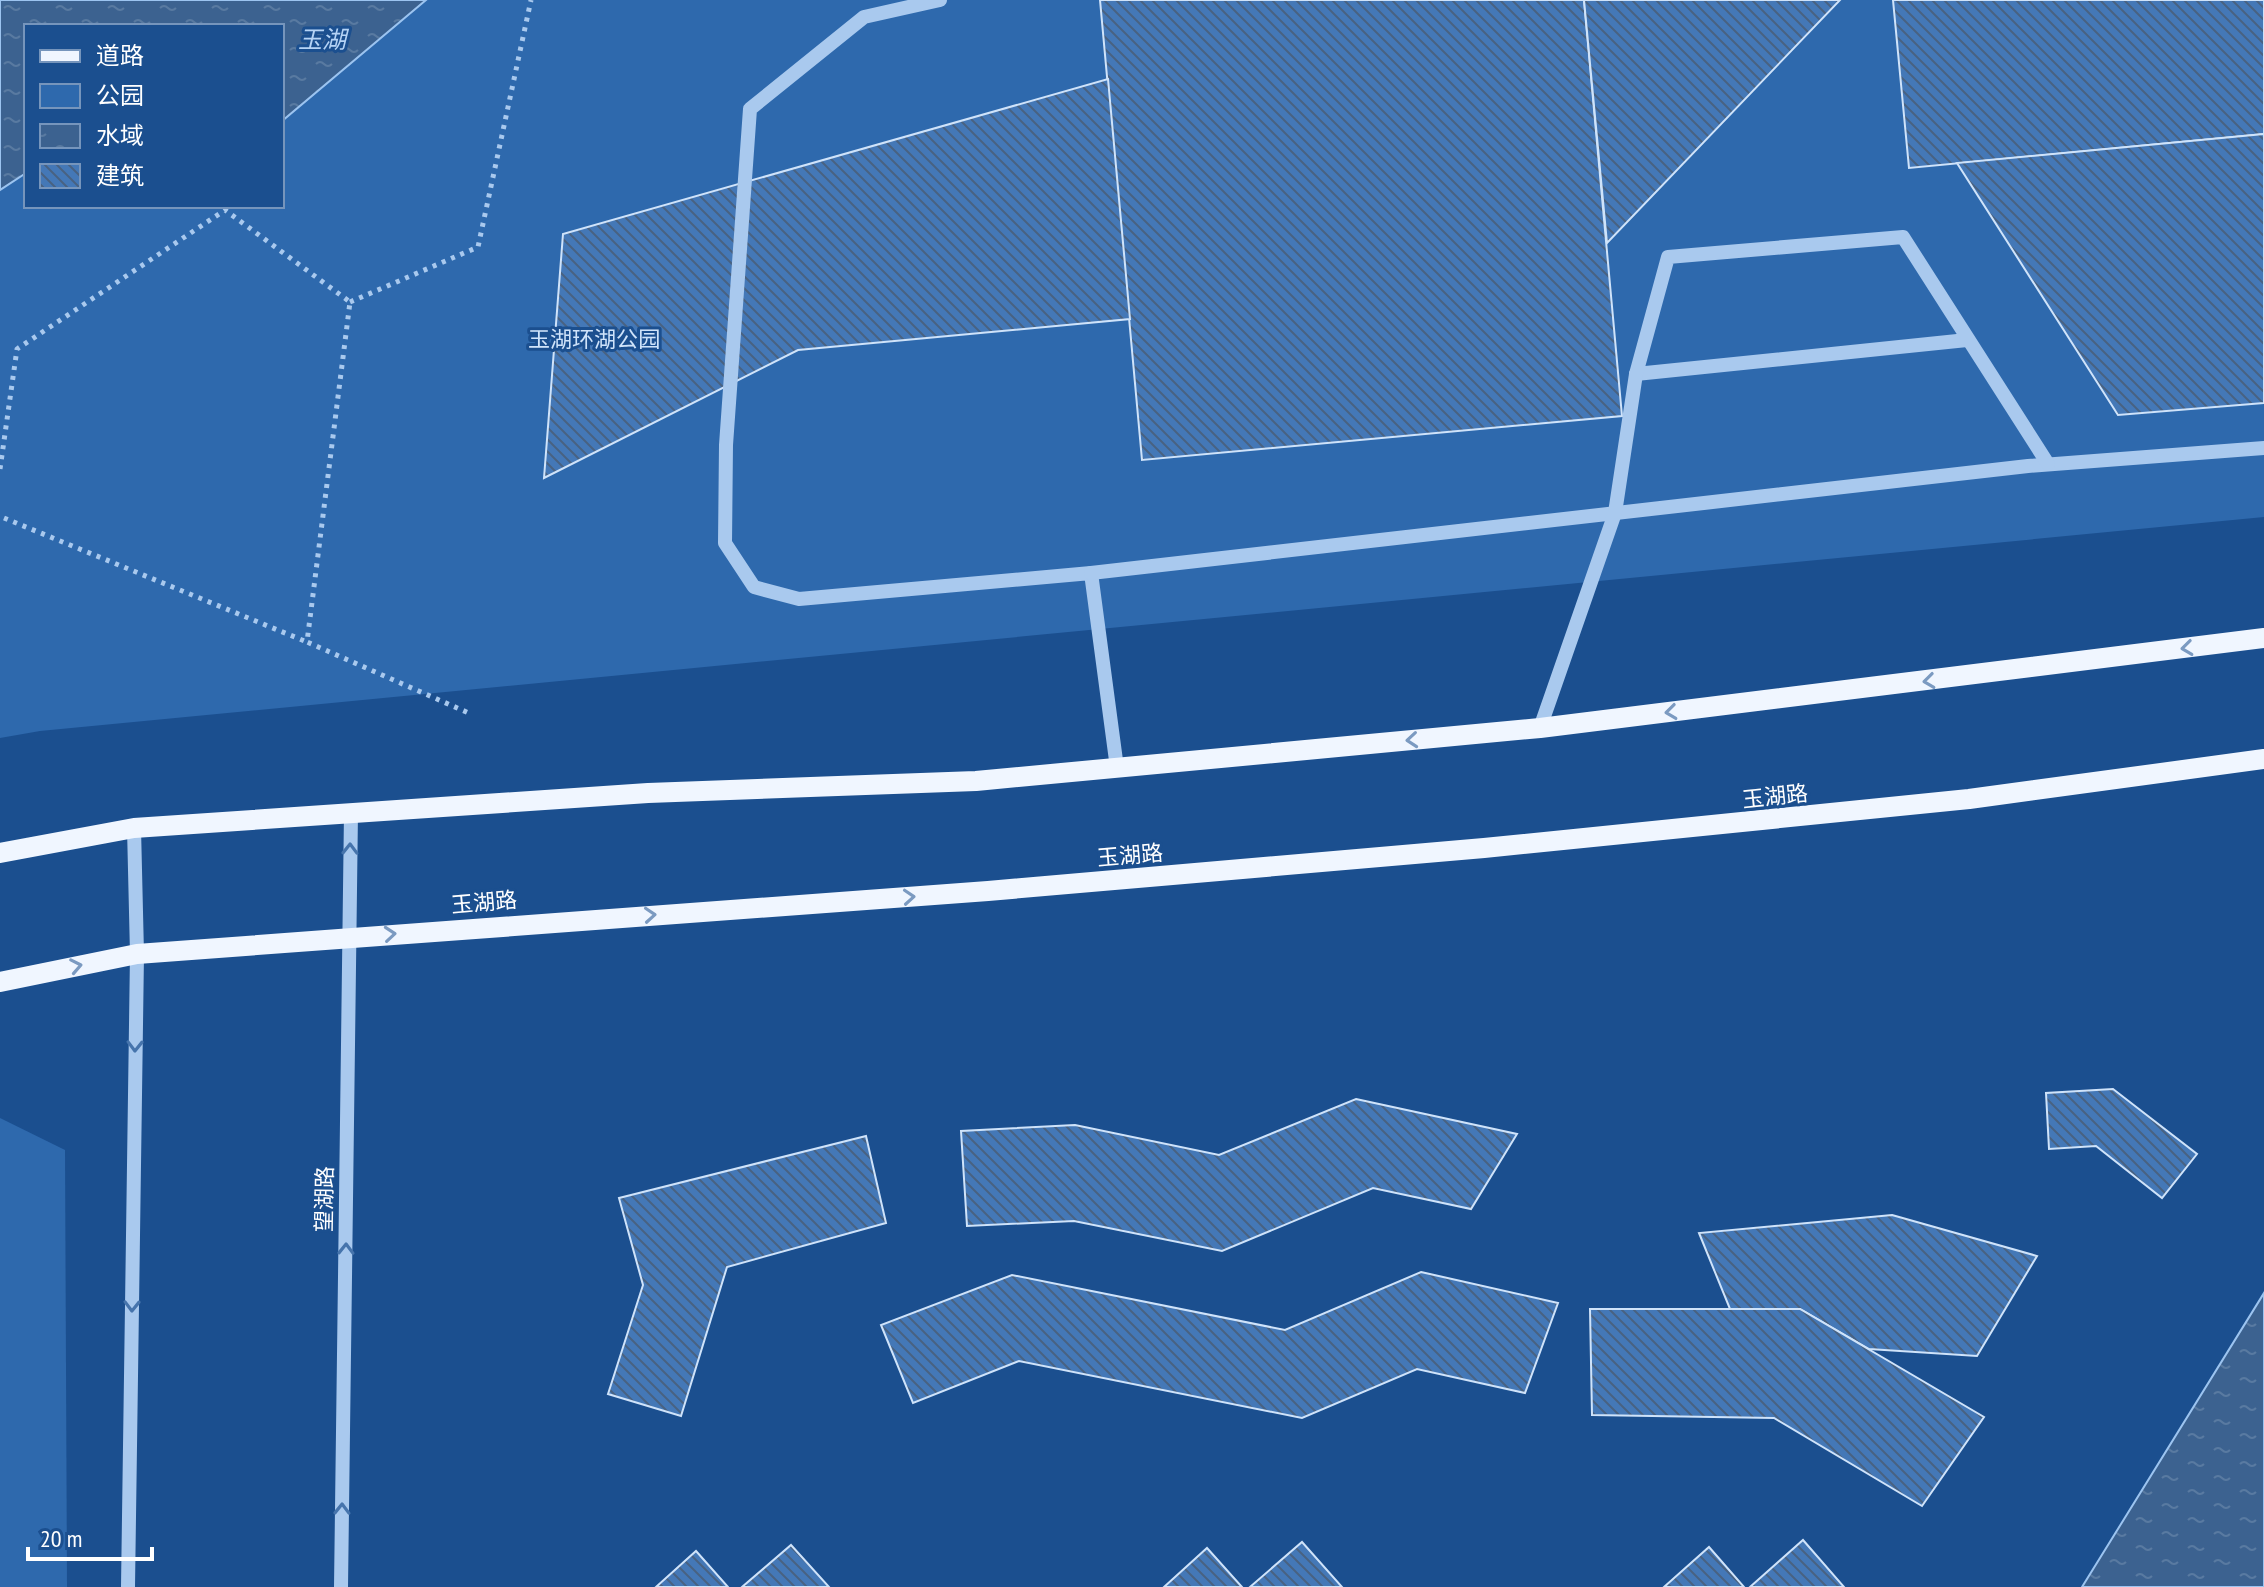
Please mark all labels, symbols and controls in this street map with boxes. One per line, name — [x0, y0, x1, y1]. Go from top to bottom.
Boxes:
legend — [24, 24, 284, 208]
water label: 玉湖 — [298, 24, 350, 55]
text: 道路 — [96, 40, 144, 71]
text: 公园 — [96, 80, 144, 111]
text: 水域 — [96, 120, 144, 151]
text: 建筑 — [96, 160, 144, 191]
park label: 玉湖环湖公园 — [528, 325, 660, 353]
one-way arrow — [2180, 640, 2193, 657]
one-way arrow — [1922, 672, 1935, 689]
one-way arrow — [1664, 703, 1677, 720]
one-way arrow — [1405, 731, 1418, 748]
street label: 玉湖路 — [1741, 779, 1809, 813]
street label: 玉湖路 — [1096, 838, 1164, 872]
one-way arrow — [342, 842, 359, 855]
street label: 玉湖路 — [450, 885, 518, 919]
one-way arrow — [903, 889, 916, 906]
one-way arrow — [644, 907, 657, 924]
one-way arrow — [384, 926, 397, 943]
one-way arrow — [69, 958, 83, 975]
one-way arrow — [126, 1040, 144, 1053]
street label: 望湖路 — [309, 1166, 339, 1232]
one-way arrow — [337, 1242, 354, 1255]
one-way arrow — [123, 1300, 141, 1313]
one-way arrow — [334, 1502, 351, 1515]
scale bar — [28, 1511, 152, 1561]
text: 20 m — [40, 1523, 82, 1554]

